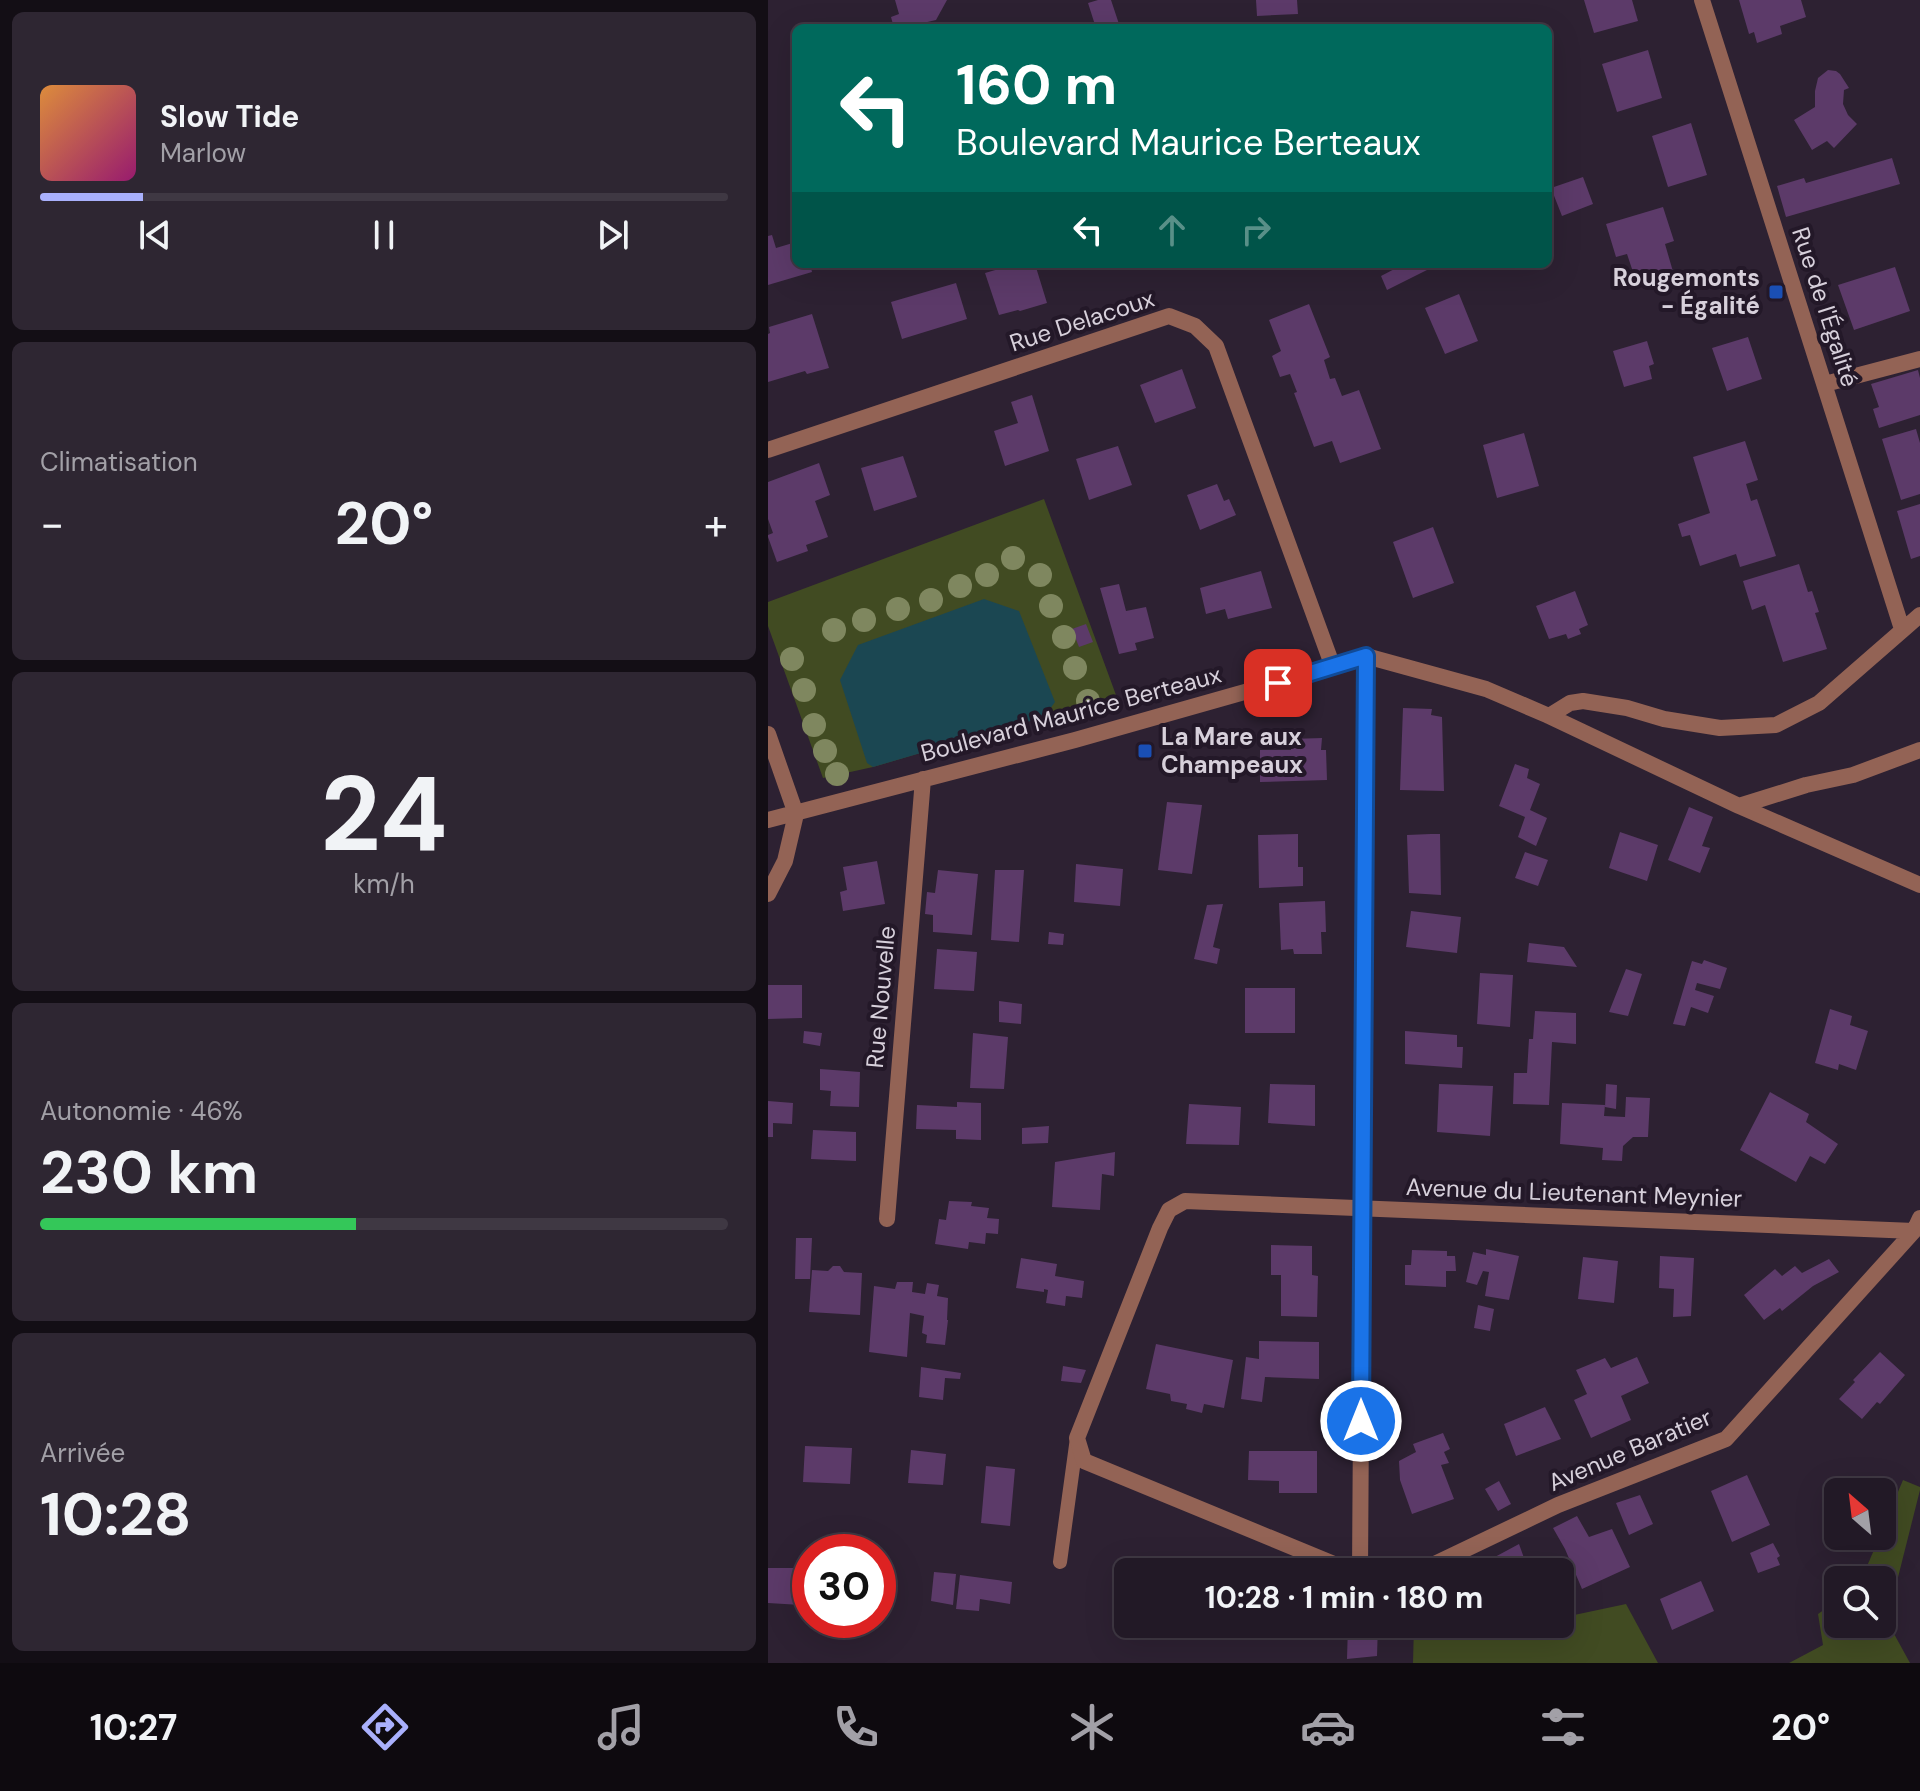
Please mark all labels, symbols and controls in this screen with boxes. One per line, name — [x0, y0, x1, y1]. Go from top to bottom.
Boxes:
text: 160 m — [956, 48, 1117, 121]
icon: left — [824, 56, 928, 160]
text: Slow Tide — [160, 97, 299, 136]
text: Boulevard Maurice Berteaux — [956, 119, 1421, 166]
text: Marlow — [160, 136, 246, 170]
icon: left — [1066, 208, 1110, 252]
icon: ahead — [1150, 208, 1194, 252]
icon: right — [1234, 208, 1278, 252]
icon: previous — [133, 213, 177, 257]
icon: pause — [362, 213, 406, 257]
icon: next — [591, 213, 635, 257]
street label: Rue de l'Égalité — [1785, 223, 1866, 391]
place label: Rougemonts - Égalité — [1613, 262, 1760, 321]
street label: Rue Delacoux — [1006, 283, 1158, 358]
marker: Rougemonts - Égalité — [1767, 283, 1785, 301]
text: Climatisation — [40, 445, 198, 479]
text: 20° — [335, 484, 433, 563]
text: − — [40, 495, 64, 553]
text: + — [704, 495, 728, 553]
pin — [1244, 649, 1312, 717]
street label: Boulevard Maurice Berteaux — [917, 658, 1225, 769]
icon: arrive — [1256, 661, 1300, 705]
place label: La Mare aux Champeaux — [1161, 721, 1303, 780]
marker: La Mare aux Champeaux — [1136, 742, 1154, 760]
text: 24 — [321, 747, 447, 882]
text: km/h — [353, 867, 415, 901]
street label: Rue Nouvelle — [859, 925, 902, 1069]
text: Autonomie · 46% — [40, 1094, 243, 1128]
text: 230 km — [40, 1133, 258, 1212]
street label: Avenue du Lieutenant Meynier — [1405, 1171, 1743, 1214]
position arrow — [1319, 1379, 1403, 1463]
street label: Avenue Baratier — [1543, 1401, 1716, 1498]
text: Arrivée — [40, 1436, 125, 1470]
text: 10:28 — [40, 1475, 192, 1554]
north arrow — [1824, 1478, 1896, 1550]
map controls — [1824, 1478, 1896, 1638]
speed limit sign: 30 — [792, 1534, 896, 1638]
button: search — [1824, 1566, 1896, 1638]
text: 10:28 · 1 min · 180 m — [1205, 1578, 1483, 1617]
icon: directions — [357, 1699, 413, 1755]
icon: music — [593, 1699, 649, 1755]
icon: phone — [828, 1699, 884, 1755]
icon: climate — [1064, 1699, 1120, 1755]
icon: car — [1300, 1699, 1356, 1755]
icon: filters — [1535, 1699, 1591, 1755]
text: 10:27 — [90, 1704, 177, 1751]
text: 20° — [1771, 1704, 1830, 1751]

